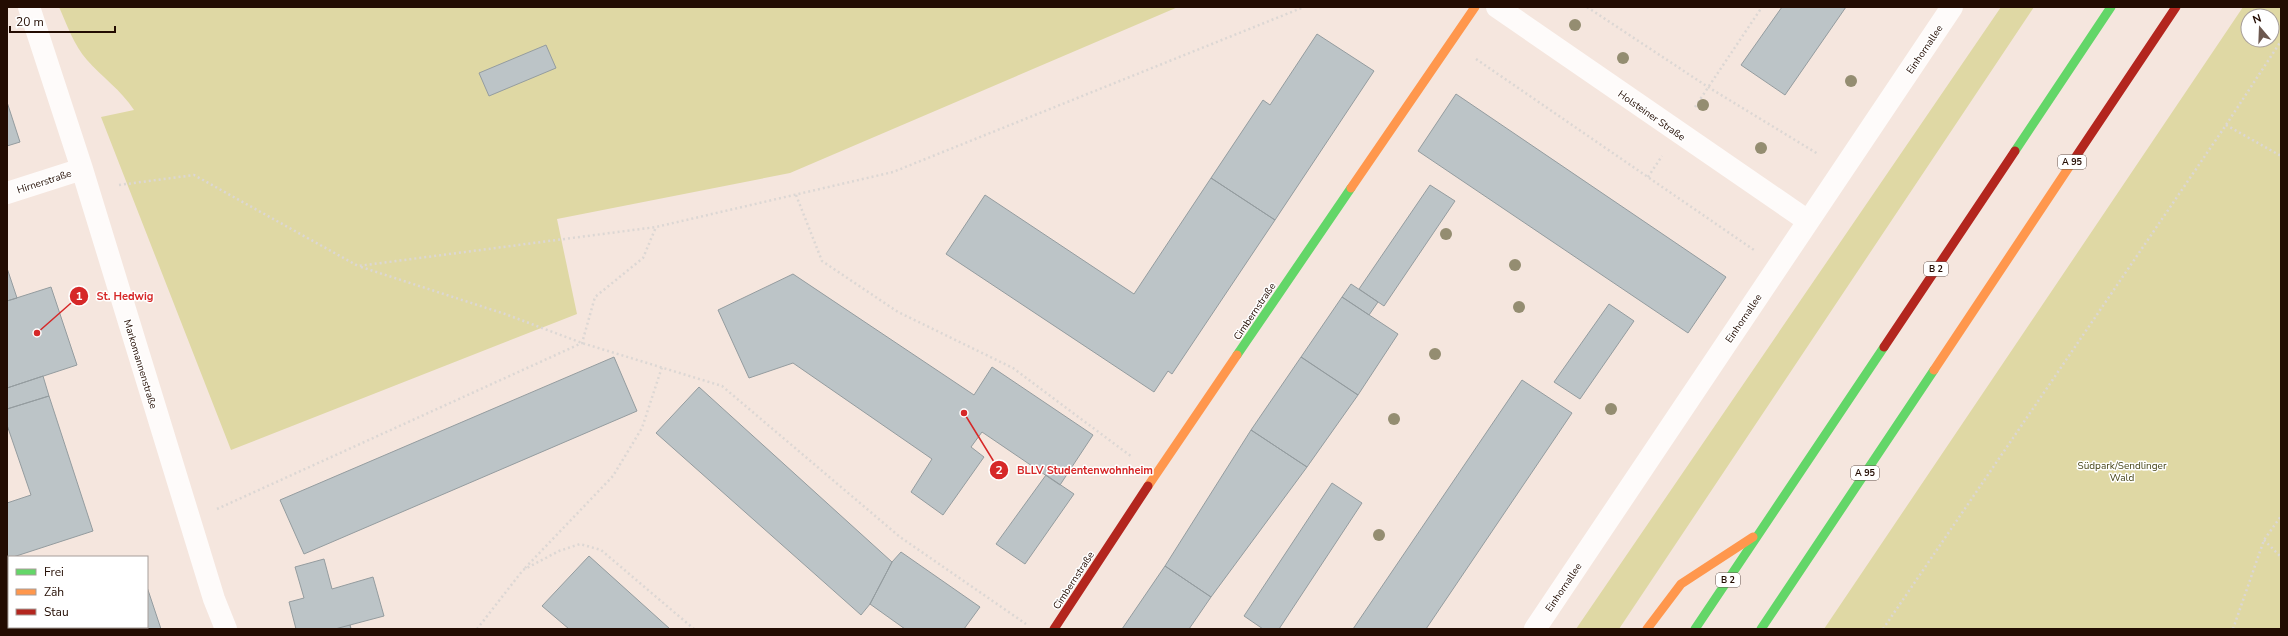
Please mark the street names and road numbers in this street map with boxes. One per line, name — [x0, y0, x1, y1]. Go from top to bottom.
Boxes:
street label: Einhornallee — [1903, 22, 1946, 77]
street label: Holsteiner Straße — [1615, 87, 1688, 144]
road number: A 95 — [2058, 155, 2086, 169]
street label: Hirnerstraße — [15, 167, 73, 197]
road number: B 2 — [1924, 262, 1948, 276]
street label: Cimbernstraße — [1230, 280, 1279, 343]
street label: Einhornallee — [1722, 291, 1765, 346]
street label: Markomannenstraße — [120, 318, 160, 411]
road number: A 95 — [1851, 466, 1879, 480]
street label: Cimbernstraße — [1050, 549, 1098, 612]
street label: Einhornallee — [1542, 560, 1585, 615]
road number: B 2 — [1716, 573, 1740, 587]

